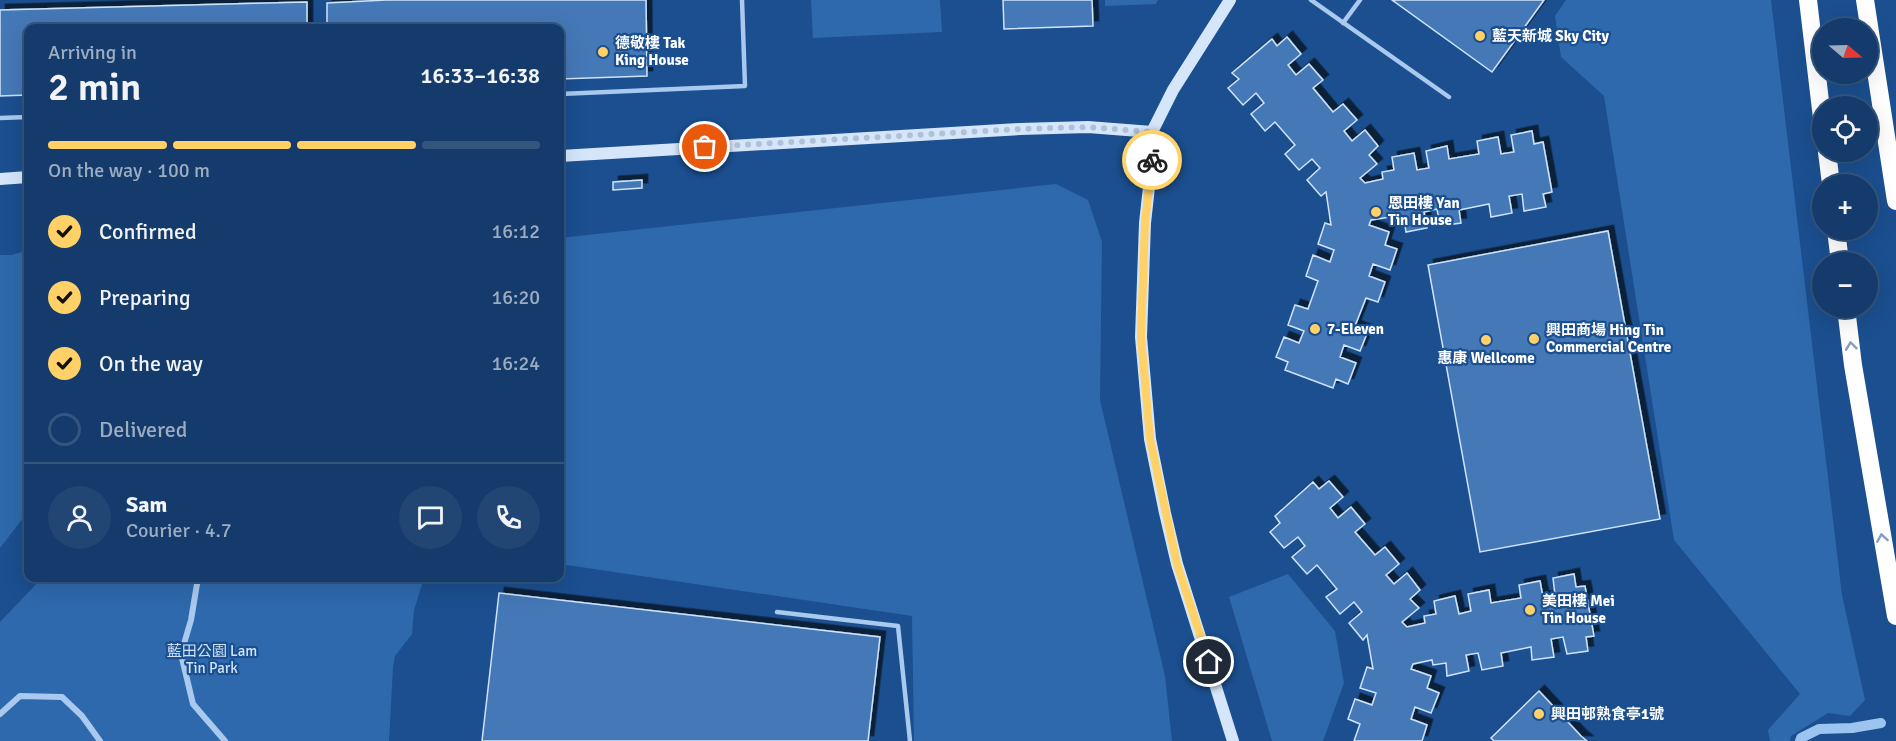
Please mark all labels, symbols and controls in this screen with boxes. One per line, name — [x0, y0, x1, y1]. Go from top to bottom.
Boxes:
north arrow — [1812, 18, 1878, 84]
map controls — [1812, 18, 1878, 318]
place label: 藍天新城 Sky City — [1492, 27, 1610, 45]
marker: 藍天新城 Sky City — [1473, 29, 1487, 43]
place label: 德敬樓 Tak King House — [615, 34, 689, 69]
text: Arriving in — [48, 40, 137, 65]
marker: 德敬樓 Tak King House — [596, 45, 610, 59]
text: 16:33–16:38 — [421, 62, 540, 89]
text: 2 min — [48, 63, 141, 111]
button: locate — [1812, 96, 1878, 162]
pin — [679, 121, 730, 172]
icon: bag — [688, 130, 721, 163]
courier — [1122, 130, 1182, 190]
icon: bike — [1136, 144, 1169, 177]
text: On the way · 100 m — [48, 158, 210, 183]
button: + — [1812, 174, 1878, 240]
place label: 恩田樓 Yan Tin House — [1388, 194, 1460, 229]
marker: 恩田樓 Yan Tin House — [1369, 205, 1383, 219]
icon: check — [48, 215, 81, 248]
text: Confirmed — [99, 218, 197, 245]
text: 16:12 — [491, 219, 540, 244]
button: − — [1812, 252, 1878, 318]
icon: check — [48, 281, 81, 314]
text: Preparing — [99, 284, 191, 311]
text: 16:20 — [491, 285, 540, 310]
place label: 7-Eleven — [1327, 320, 1384, 338]
place label: 興田商場 Hing Tin Commercial Centre — [1546, 321, 1671, 356]
marker: 7-Eleven — [1308, 322, 1322, 336]
marker: 興田商場 Hing Tin Commercial Centre — [1527, 332, 1541, 346]
marker: 惠康 Wellcome — [1479, 333, 1493, 347]
one-way arrow — [1845, 341, 1857, 350]
icon: check — [48, 347, 81, 380]
place label: 惠康 Wellcome — [1437, 349, 1535, 367]
text: On the way — [99, 350, 203, 377]
text: 16:24 — [491, 351, 540, 376]
text: Delivered — [99, 416, 187, 443]
button: person — [48, 486, 111, 549]
button: chat — [399, 486, 462, 549]
button: phone — [477, 486, 540, 549]
text: Sam — [126, 491, 167, 518]
text: Courier · 4.7 — [126, 518, 232, 543]
one-way arrow — [1876, 533, 1888, 543]
place label: 美田樓 Mei Tin House — [1542, 592, 1615, 627]
marker: 美田樓 Mei Tin House — [1523, 603, 1537, 617]
pin — [1183, 636, 1234, 687]
park label: 藍田公園 Lam Tin Park — [167, 642, 257, 677]
icon: home — [1192, 645, 1225, 678]
place label: 興田邨熟食亭1號 — [1551, 705, 1664, 723]
marker: 興田邨熟食亭1號 — [1532, 707, 1546, 721]

